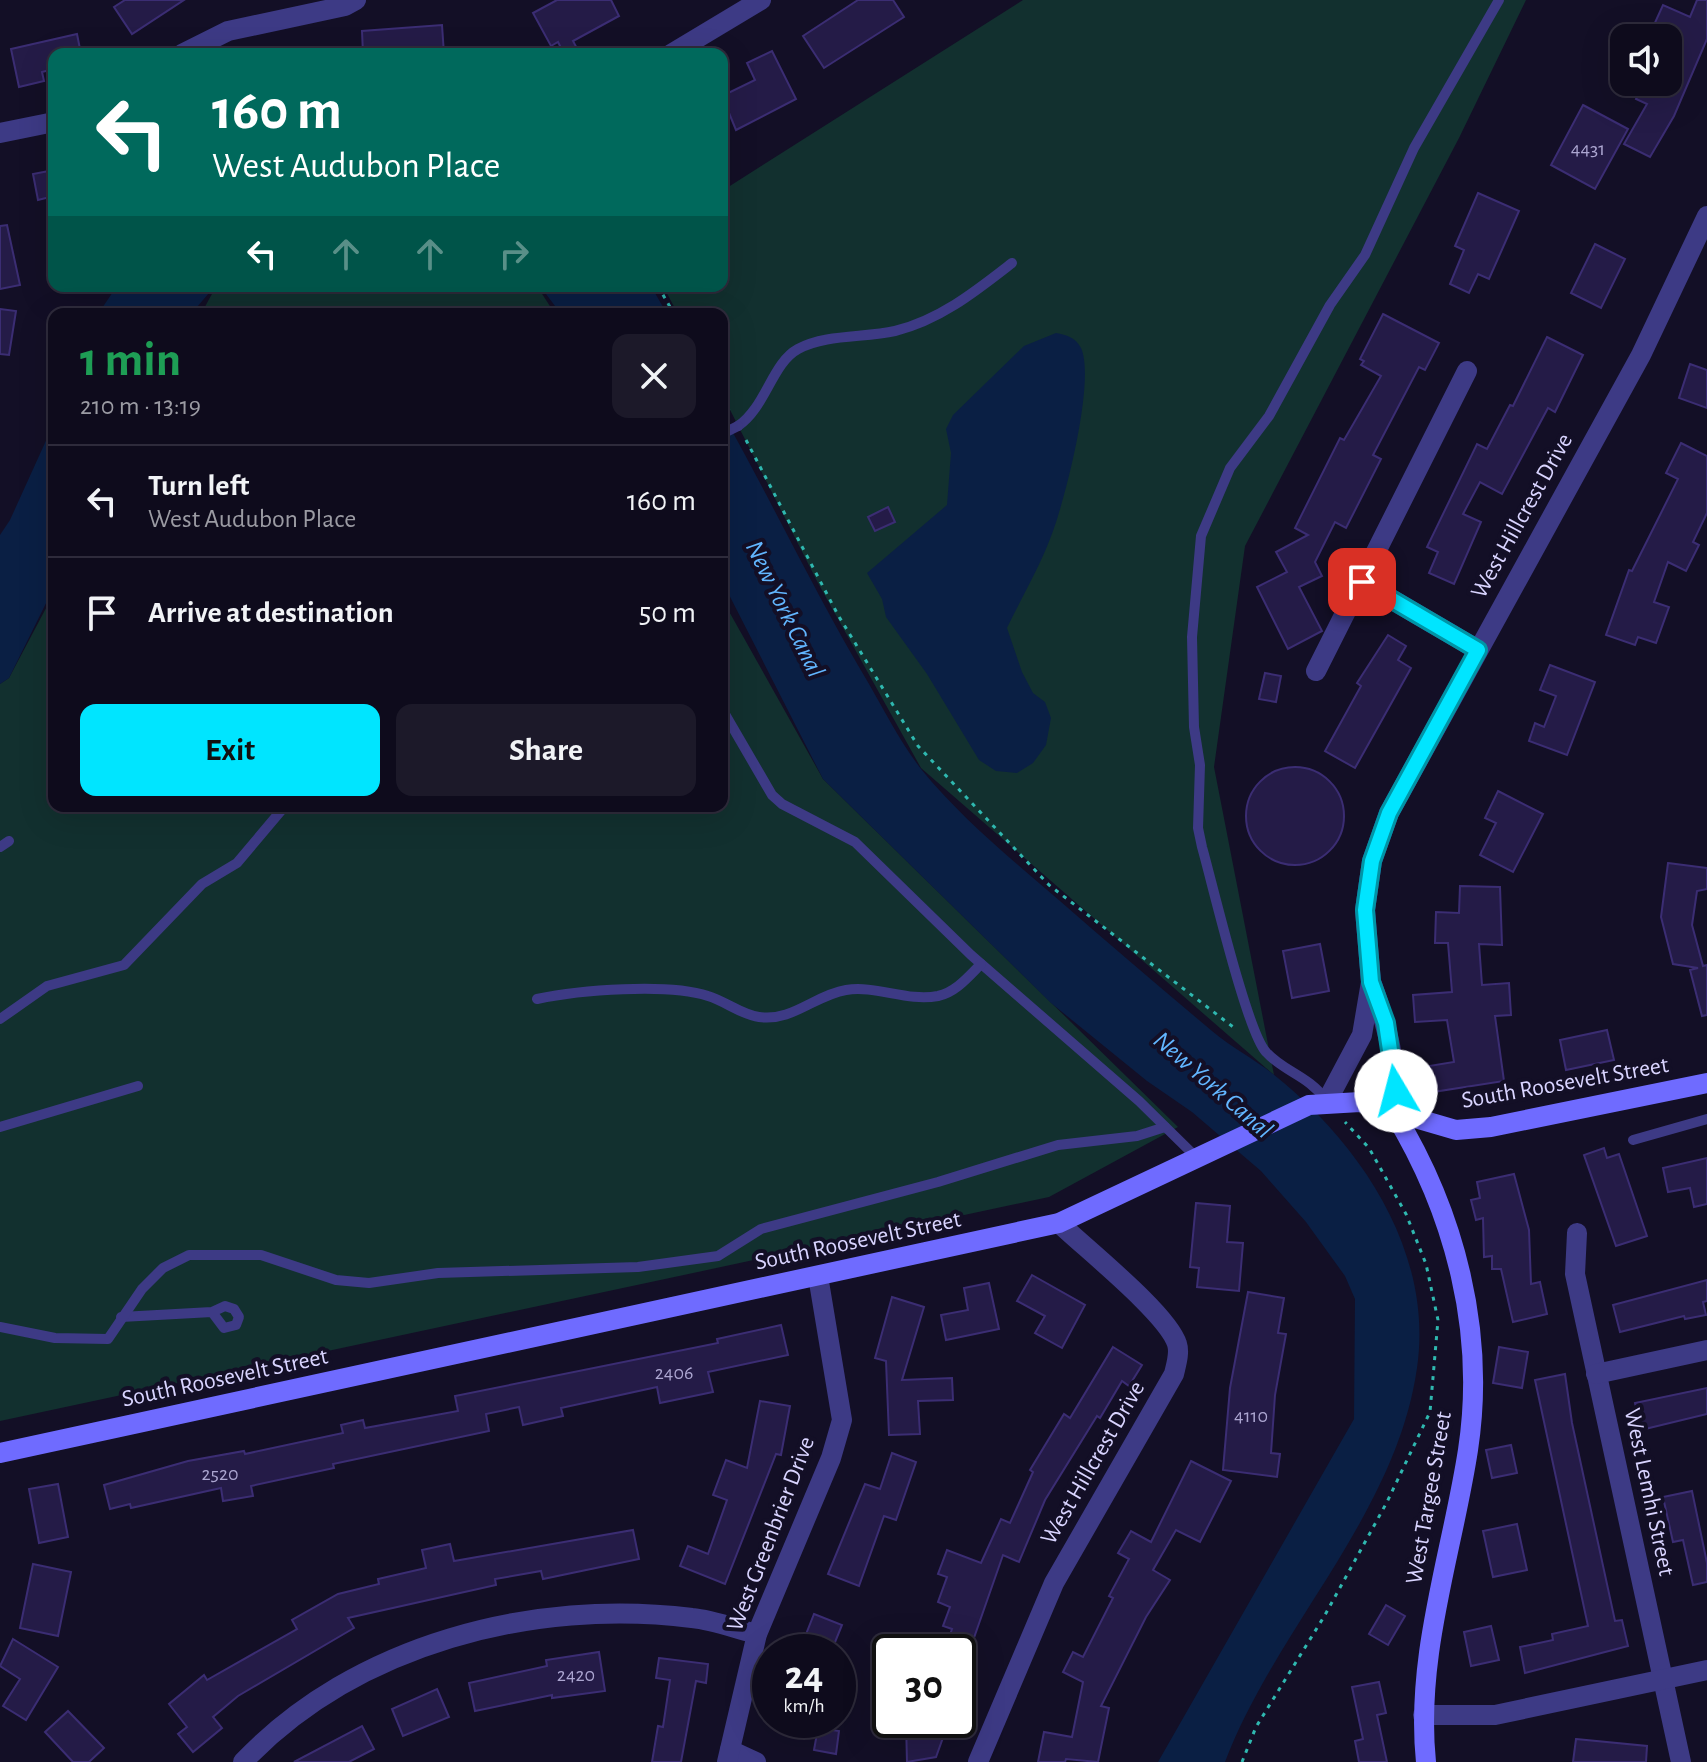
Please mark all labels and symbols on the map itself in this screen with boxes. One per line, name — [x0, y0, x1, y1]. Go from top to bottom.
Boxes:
house number: 4431 — [1571, 139, 1605, 159]
street label: West Hillcrest Drive — [1467, 430, 1577, 602]
water label: New York Canal — [741, 537, 829, 681]
pin — [1328, 548, 1396, 616]
water label: New York Canal — [1149, 1027, 1277, 1143]
position arrow — [1354, 1049, 1438, 1133]
street label: South Roosevelt Street — [1460, 1053, 1671, 1113]
street label: South Roosevelt Street — [753, 1207, 963, 1275]
street label: South Roosevelt Street — [120, 1344, 330, 1412]
house number: 2406 — [655, 1363, 693, 1383]
street label: West Hillcrest Drive — [1037, 1377, 1149, 1549]
house number: 4110 — [1234, 1406, 1268, 1426]
street label: West Lemhi Street — [1620, 1406, 1679, 1578]
street label: West Targee Street — [1402, 1409, 1456, 1586]
street label: West Greenbrier Drive — [723, 1433, 819, 1635]
house number: 2520 — [201, 1464, 239, 1484]
speed limit sign: 30 — [872, 1634, 976, 1738]
house number: 2420 — [557, 1665, 595, 1685]

